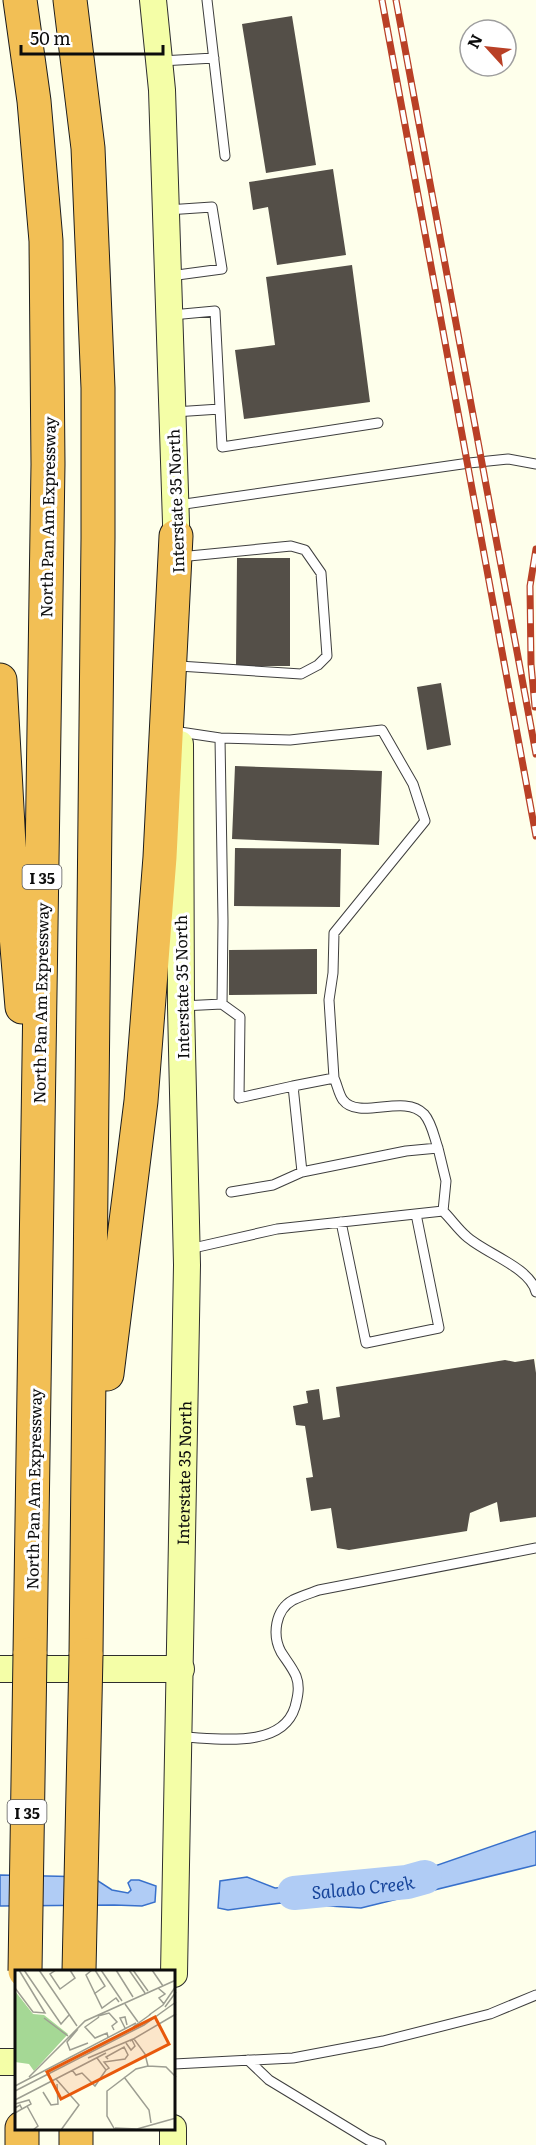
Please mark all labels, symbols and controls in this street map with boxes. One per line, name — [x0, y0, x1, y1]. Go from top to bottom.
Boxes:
scale bar — [21, 18, 164, 56]
north arrow — [458, 18, 518, 78]
text: 50 m — [30, 24, 71, 51]
text: N — [460, 29, 487, 52]
street label: North Pan Am Expressway — [33, 415, 61, 618]
street label: Interstate 35 North — [160, 428, 190, 574]
road number: I 35 — [22, 865, 62, 889]
street label: North Pan Am Expressway — [26, 901, 54, 1104]
street label: Interstate 35 North — [168, 914, 194, 1059]
street label: North Pan Am Expressway — [19, 1387, 47, 1590]
street label: Interstate 35 North — [170, 1400, 197, 1546]
road number: I 35 — [8, 1800, 46, 1824]
water label: Salado Creek — [310, 1867, 417, 1905]
inset map — [15, 1970, 176, 2130]

